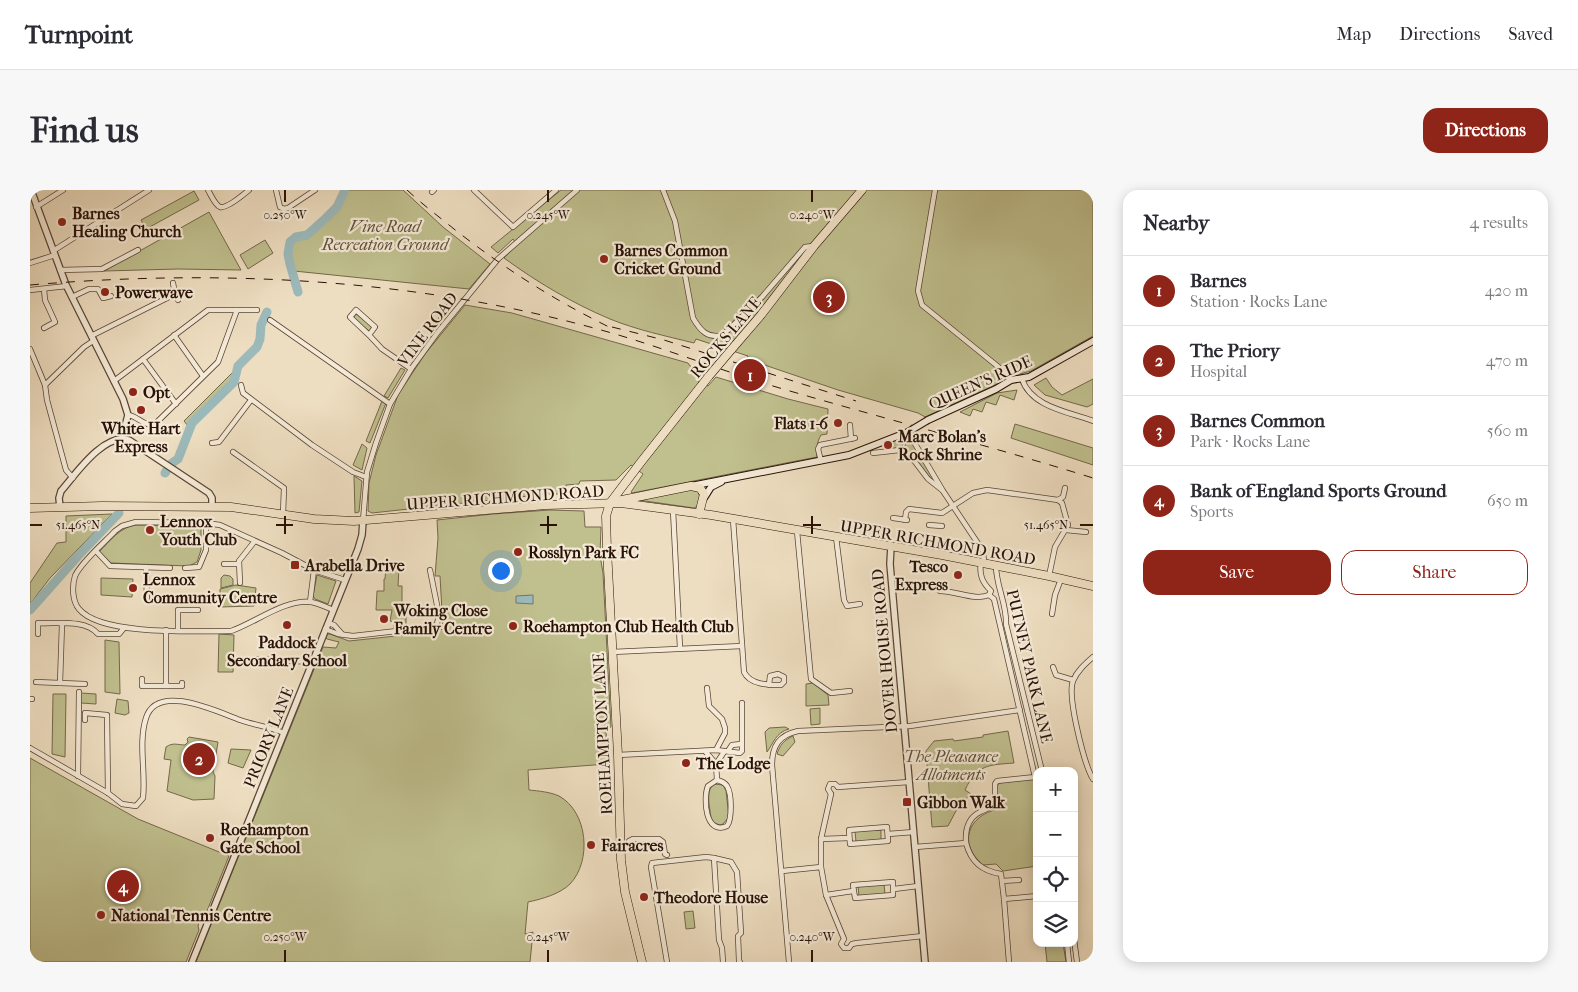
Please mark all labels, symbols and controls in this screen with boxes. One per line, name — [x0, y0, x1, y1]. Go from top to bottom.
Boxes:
text: Turnpoint — [25, 21, 133, 49]
text: Map — [1337, 24, 1371, 45]
text: Directions — [1399, 24, 1480, 45]
text: Saved — [1508, 24, 1553, 45]
button: Directions — [1423, 108, 1548, 153]
text: Find us — [30, 110, 139, 151]
place label: Barnes Healing Church — [72, 204, 183, 242]
text: 0.250°W — [263, 208, 308, 222]
text: 0.245°W — [526, 208, 571, 222]
text: 0.240°W — [790, 208, 836, 222]
text: Nearby — [1143, 211, 1209, 235]
text: 4 results — [1470, 213, 1528, 232]
marker: Barnes Healing Church — [56, 216, 68, 228]
park label: Vine Road Recreation Ground — [321, 217, 450, 254]
place label: Barnes Common Cricket Ground — [614, 241, 728, 278]
marker: Barnes Common Cricket Ground — [598, 253, 610, 265]
text: Barnes — [1190, 270, 1247, 292]
pin: 3 — [813, 278, 845, 316]
text: 1 — [1156, 281, 1162, 300]
text: 420 m — [1485, 281, 1528, 300]
place label: Powerwave — [115, 283, 193, 302]
marker: Powerwave — [99, 286, 111, 298]
street label: VINE ROAD — [393, 288, 462, 371]
text: Station · Rocks Lane — [1190, 292, 1327, 311]
street label: ROCKS LANE — [686, 293, 765, 382]
text: The Priory — [1190, 340, 1280, 362]
street label: QUEEN'S RIDE — [926, 351, 1035, 414]
text: 2 — [1155, 351, 1163, 370]
text: 470 m — [1486, 351, 1528, 370]
pin: 1 — [734, 356, 766, 394]
text: Hospital — [1190, 362, 1247, 381]
place label: Opt — [143, 383, 171, 403]
marker: Opt — [127, 386, 139, 398]
marker: White Hart Express — [135, 404, 147, 416]
text: Barnes Common — [1190, 410, 1325, 432]
place label: Flats 1-6 — [773, 414, 828, 433]
marker: Flats 1-6 — [832, 417, 844, 429]
place label: White Hart Express — [100, 419, 181, 457]
text: 3 — [1156, 421, 1162, 440]
text: 560 m — [1487, 421, 1528, 440]
place label: Marc Bolan's Rock Shrine — [897, 427, 986, 464]
text: Park · Rocks Lane — [1190, 432, 1310, 451]
marker: Marc Bolan's Rock Shrine — [882, 439, 894, 451]
text: Bank of England Sports Ground — [1190, 480, 1447, 502]
street label: UPPER RICHMOND ROAD — [405, 481, 605, 514]
text: 4 — [1154, 491, 1164, 510]
text: 650 m — [1487, 491, 1528, 510]
text: Sports — [1190, 502, 1233, 521]
place label: Lennox Youth Club — [159, 512, 238, 549]
street label: UPPER RICHMOND ROAD — [839, 516, 1037, 569]
text: 51.465°N — [56, 518, 100, 532]
text: 51.465°N — [1024, 518, 1068, 532]
marker: Lennox Youth Club — [144, 524, 156, 536]
place label: Rosslyn Park FC — [528, 543, 639, 563]
marker: Rosslyn Park FC — [512, 546, 524, 558]
button: Save — [1143, 550, 1331, 595]
button: Share — [1341, 550, 1528, 595]
place label: Arabella Drive — [304, 556, 405, 575]
place label: Tesco Express — [895, 557, 948, 595]
your location — [488, 558, 514, 584]
marker: Arabella Drive — [289, 559, 301, 571]
street label: DOVER HOUSE ROAD — [868, 568, 901, 734]
marker: Tesco Express — [952, 569, 964, 581]
place label: Lennox Community Centre — [143, 570, 277, 608]
marker: Lennox Community Centre — [127, 582, 139, 594]
street label: PUTNEY PARK LANE — [1003, 587, 1057, 745]
place label: Woking Close Family Centre — [393, 601, 492, 639]
marker: Woking Close Family Centre — [378, 613, 390, 625]
place label: Roehampton Club Health Club — [523, 617, 734, 637]
marker: Paddock Secondary School — [281, 619, 293, 631]
marker: Roehampton Club Health Club — [507, 620, 519, 632]
place label: Paddock Secondary School — [227, 633, 348, 671]
street label: ROEHAMPTON LANE — [589, 652, 616, 815]
street label: PRIORY LANE — [240, 684, 297, 790]
pin: 2 — [183, 740, 215, 778]
park label: The Pleasance Allotments — [904, 747, 999, 784]
place label: The Lodge — [695, 754, 770, 774]
marker: The Lodge — [680, 757, 692, 769]
map controls — [1033, 767, 1078, 947]
button: + — [1033, 767, 1078, 812]
place label: Gibbon Walk — [917, 793, 1006, 812]
marker: Gibbon Walk — [901, 796, 913, 808]
button: − — [1033, 812, 1078, 857]
place label: Roehampton Gate School — [220, 820, 309, 857]
marker: Roehampton Gate School — [204, 832, 216, 844]
place label: Fairacres — [600, 836, 664, 855]
marker: Fairacres — [585, 839, 597, 851]
button: locate — [1033, 857, 1078, 902]
pin: 4 — [107, 867, 139, 905]
place label: Theodore House — [653, 888, 768, 907]
marker: Theodore House — [638, 891, 650, 903]
button: layers — [1033, 902, 1078, 947]
place label: National Tennis Centre — [111, 906, 271, 925]
marker: National Tennis Centre — [95, 909, 107, 921]
text: 0.250°W — [263, 930, 308, 944]
text: 0.245°W — [526, 930, 571, 944]
text: 0.240°W — [790, 930, 836, 944]

